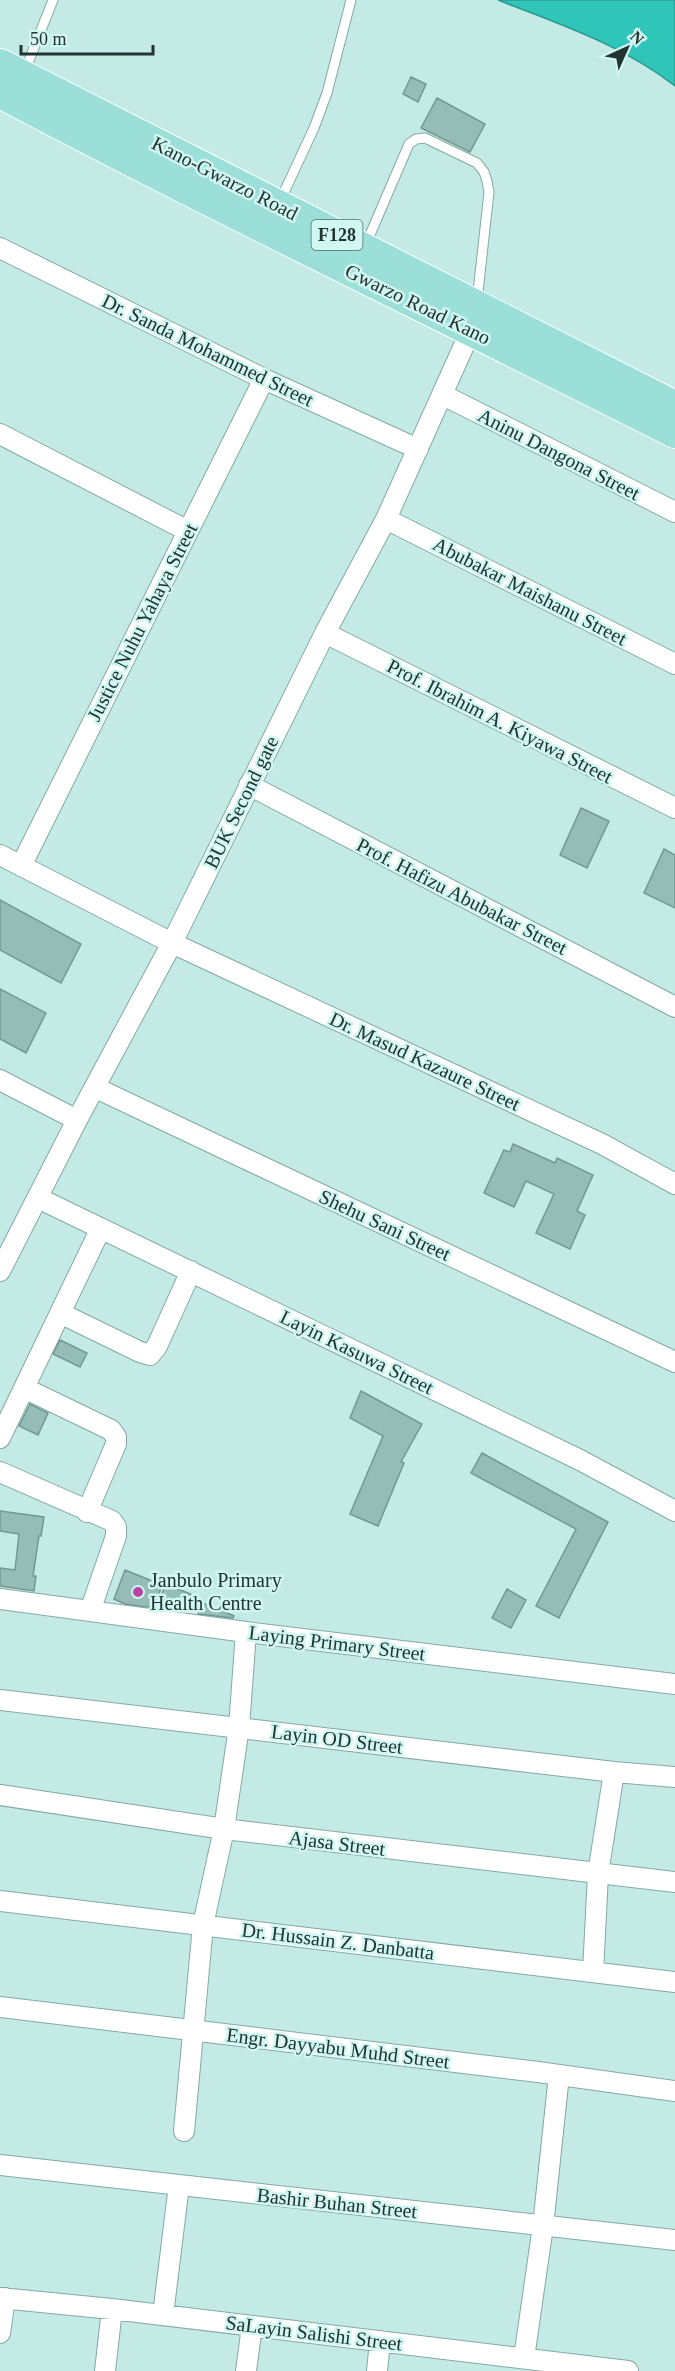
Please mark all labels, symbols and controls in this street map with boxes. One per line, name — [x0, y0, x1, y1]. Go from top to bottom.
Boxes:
scale bar — [21, 18, 153, 56]
north arrow — [597, 18, 657, 78]
text: N — [627, 28, 648, 48]
text: 50 m — [30, 29, 67, 49]
street label: Kano-Gwarzo Road — [149, 132, 301, 224]
road number: F128 — [312, 220, 362, 250]
street label: Gwarzo Road Kano — [342, 259, 494, 349]
street label: Dr. Sanda Mohammed Street — [99, 289, 318, 411]
street label: Aninu Dangona Street — [474, 404, 644, 505]
street label: Justice Nuhu Yahaya Street — [83, 519, 203, 725]
street label: Abubakar Maishanu Street — [429, 533, 631, 650]
street label: Prof. Ibrahim A. Kiyawa Street — [383, 654, 617, 789]
street label: BUK Second gate — [199, 732, 283, 872]
street label: Prof. Hafizu Abubakar Street — [353, 833, 571, 959]
street label: Dr. Masud Kazaure Street — [326, 1007, 524, 1115]
street label: Shehu Sani Street — [316, 1185, 454, 1265]
street label: Layin Kasuwa Street — [276, 1305, 438, 1400]
place label: Janbulo Primary Health Centre — [150, 1569, 282, 1614]
marker: Janbulo Primary Health Centre — [131, 1585, 145, 1599]
street label: Laying Primary Street — [247, 1621, 427, 1666]
street label: Layin OD Street — [270, 1720, 404, 1759]
street label: Ajasa Street — [287, 1826, 387, 1861]
street label: Dr. Hussain Z. Danbatta — [240, 1918, 436, 1964]
street label: Engr. Dayyabu Muhd Street — [225, 2023, 451, 2074]
street label: Bashir Buhan Street — [256, 2184, 419, 2222]
street label: SaLayin Salishi Street — [224, 2311, 404, 2356]

